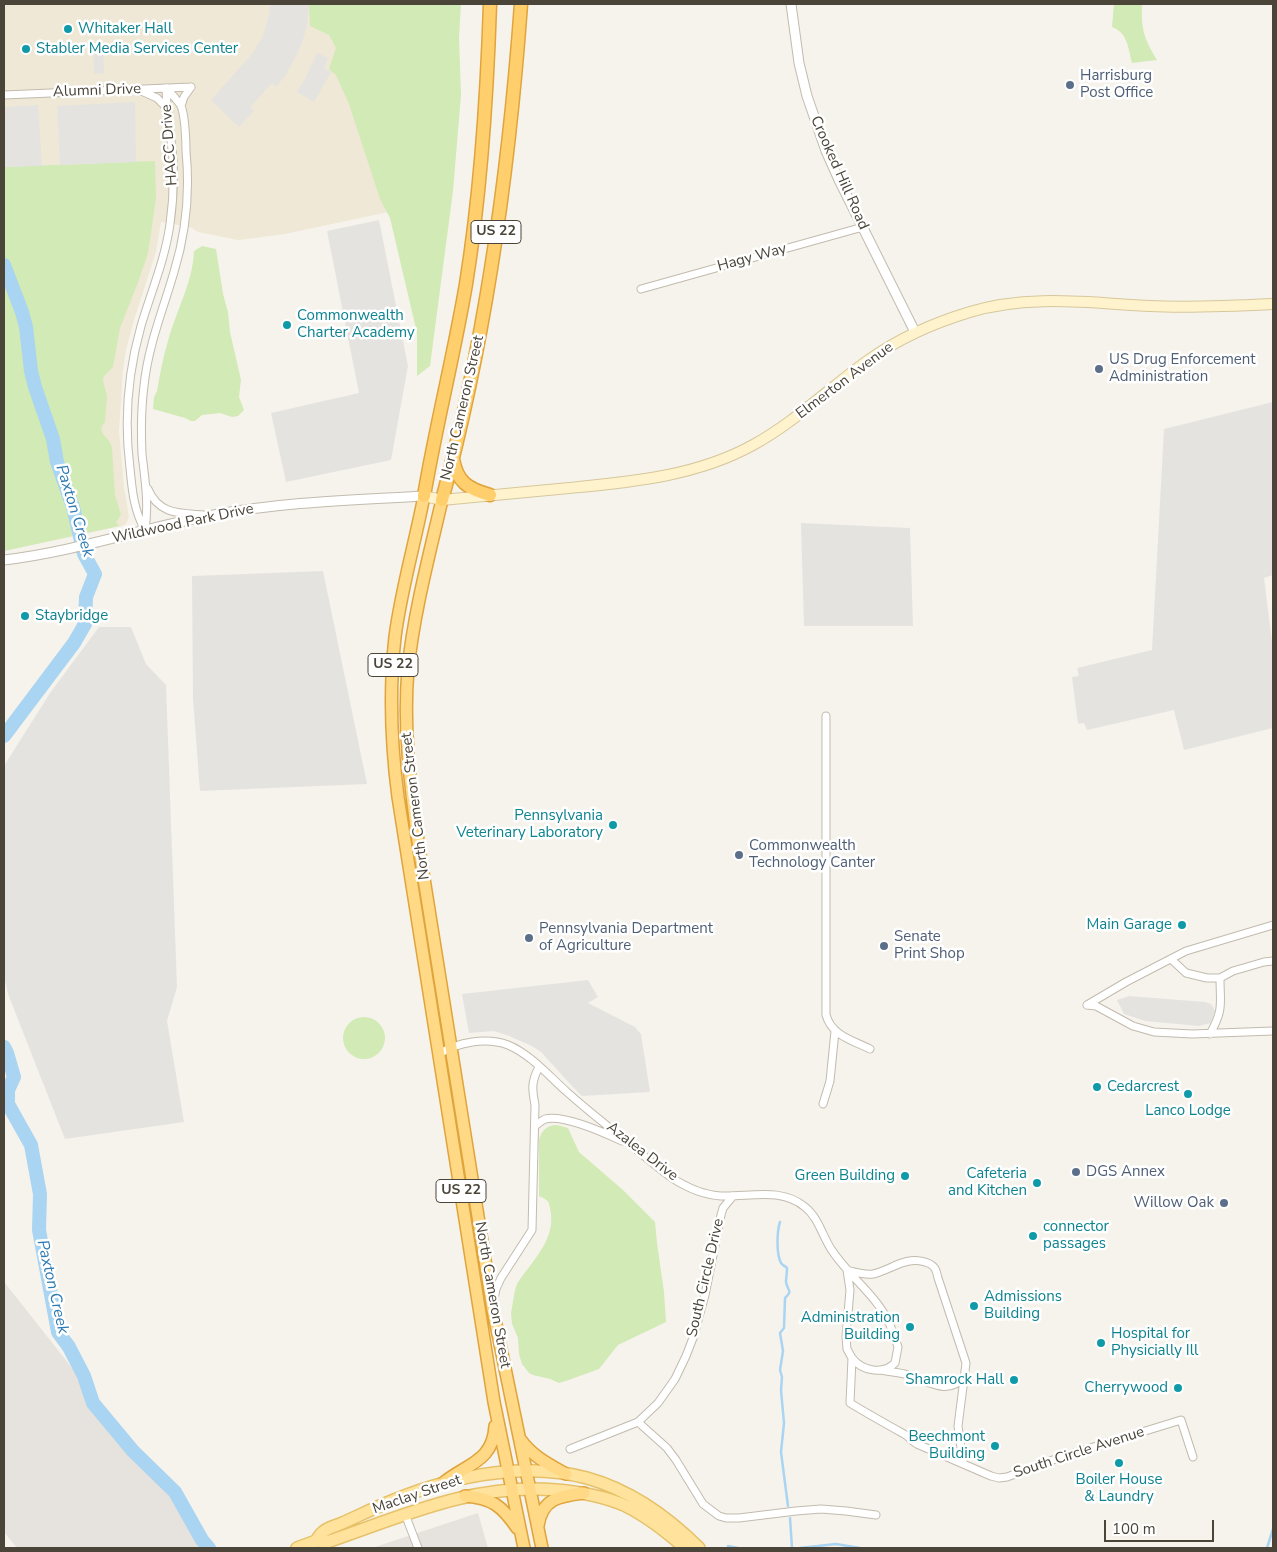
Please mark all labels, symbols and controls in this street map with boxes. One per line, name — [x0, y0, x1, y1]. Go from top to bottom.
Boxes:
place label: Whitaker Hall — [78, 20, 172, 38]
marker: Whitaker Hall — [62, 23, 74, 35]
place label: Stabler Media Services Center — [36, 40, 238, 58]
marker: Stabler Media Services Center — [20, 43, 32, 55]
place label: Harrisburg Post Office — [1080, 67, 1153, 102]
marker: Harrisburg Post Office — [1064, 79, 1076, 91]
street label: Alumni Drive — [53, 80, 141, 102]
street label: HACC Drive — [158, 104, 182, 186]
street label: Crooked Hill Road — [806, 113, 872, 233]
road number: US 22 — [471, 220, 521, 243]
street label: Hagy Way — [715, 240, 789, 276]
place label: Commonwealth Charter Academy — [297, 307, 415, 342]
marker: Commonwealth Charter Academy — [281, 319, 293, 331]
street label: North Cameron Street — [438, 334, 488, 482]
street label: Elmerton Avenue — [793, 339, 897, 423]
place label: US Drug Enforcement Administration — [1109, 351, 1256, 386]
marker: US Drug Enforcement Administration — [1093, 363, 1105, 375]
water label: Paxton Creek — [51, 462, 97, 560]
street label: Wildwood Park Drive — [111, 500, 255, 548]
place label: Staybridge — [35, 607, 108, 625]
marker: Staybridge — [19, 610, 31, 622]
road number: US 22 — [368, 654, 418, 676]
street label: North Cameron Street — [398, 731, 434, 881]
place label: Pennsylvania Veterinary Laboratory — [456, 807, 603, 842]
marker: Pennsylvania Veterinary Laboratory — [607, 819, 619, 831]
place label: Commonwealth Technology Canter — [749, 837, 875, 872]
marker: Commonwealth Technology Canter — [733, 849, 745, 861]
place label: Main Garage — [1087, 916, 1172, 934]
marker: Main Garage — [1176, 919, 1188, 931]
place label: Pennsylvania Department of Agriculture — [539, 920, 713, 955]
place label: Senate Print Shop — [894, 928, 965, 963]
marker: Pennsylvania Department of Agriculture — [523, 932, 535, 944]
marker: Senate Print Shop — [878, 940, 890, 952]
place label: Cedarcrest — [1107, 1078, 1179, 1096]
marker: Cedarcrest — [1091, 1081, 1103, 1093]
marker: Lanco Lodge — [1182, 1088, 1194, 1100]
place label: Lanco Lodge — [1145, 1102, 1231, 1120]
street label: Azalea Drive — [603, 1119, 681, 1185]
place label: DGS Annex — [1086, 1163, 1165, 1181]
place label: Cafeteria and Kitchen — [948, 1165, 1027, 1200]
marker: DGS Annex — [1070, 1166, 1082, 1178]
place label: Green Building — [795, 1167, 895, 1185]
marker: Green Building — [899, 1170, 911, 1182]
marker: Cafeteria and Kitchen — [1031, 1177, 1043, 1189]
road number: US 22 — [436, 1180, 486, 1202]
place label: Willow Oak — [1134, 1194, 1214, 1212]
marker: Willow Oak — [1218, 1197, 1230, 1209]
street label: South Circle Drive — [684, 1217, 728, 1339]
place label: connector passages — [1043, 1218, 1109, 1253]
street label: North Cameron Street — [470, 1220, 514, 1370]
marker: connector passages — [1027, 1230, 1039, 1242]
water label: Paxton Creek — [32, 1238, 72, 1336]
place label: Admissions Building — [984, 1288, 1062, 1323]
marker: Admissions Building — [968, 1300, 980, 1312]
place label: Administration Building — [801, 1309, 900, 1344]
marker: Administration Building — [904, 1321, 916, 1333]
place label: Hospital for Physicially Ill — [1111, 1325, 1199, 1360]
marker: Hospital for Physicially Ill — [1095, 1337, 1107, 1349]
place label: Shamrock Hall — [905, 1371, 1004, 1389]
marker: Shamrock Hall — [1008, 1374, 1020, 1386]
place label: Cherrywood — [1084, 1379, 1168, 1397]
marker: Cherrywood — [1172, 1382, 1184, 1394]
street label: South Circle Avenue — [1011, 1423, 1147, 1483]
place label: Beechmont Building — [908, 1428, 985, 1463]
marker: Beechmont Building — [989, 1440, 1001, 1452]
marker: Boiler House & Laundry — [1113, 1457, 1125, 1469]
street label: Maclay Street — [370, 1471, 464, 1519]
place label: Boiler House & Laundry — [1076, 1471, 1162, 1506]
scale bar — [1107, 1510, 1217, 1542]
text: 100 m — [1112, 1519, 1156, 1539]

